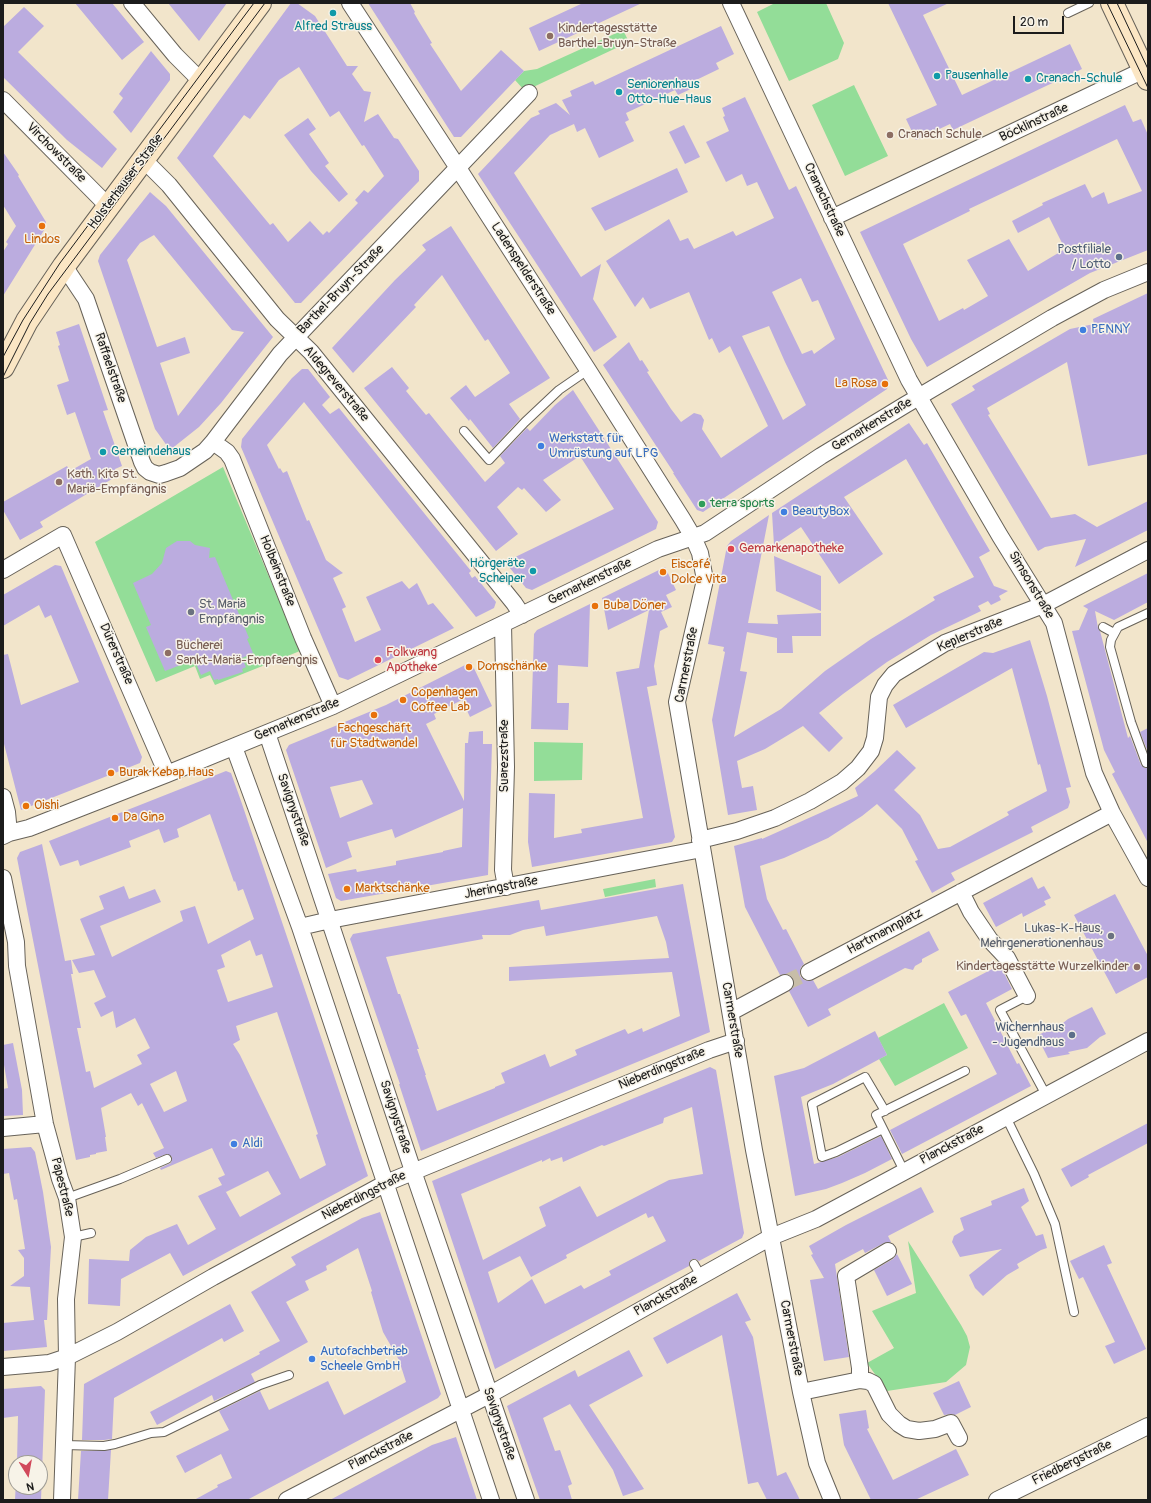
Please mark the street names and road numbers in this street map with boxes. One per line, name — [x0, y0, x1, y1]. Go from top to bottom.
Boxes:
street label: Böcklinstraße — [997, 100, 1071, 146]
street label: Virchowstraße — [23, 120, 89, 186]
street label: Holsterhauser Straße — [85, 131, 167, 233]
street label: Cranachstraße — [800, 161, 848, 239]
street label: Ladenspelderstraße — [487, 220, 559, 318]
street label: Barthel-Bruyn-Straße — [294, 242, 388, 338]
street label: Raffaelstraße — [91, 331, 129, 405]
street label: Aldegreverstraße — [300, 343, 372, 425]
street label: Gemarkenstraße — [829, 395, 915, 455]
street label: Holbeinstraße — [256, 533, 298, 609]
street label: Simsonstraße — [1005, 548, 1057, 622]
street label: Gemarkenstraße — [546, 555, 634, 609]
street label: Keplerstraße — [935, 614, 1005, 656]
street label: Dürerstraße — [96, 621, 136, 687]
street label: Carmerstraße — [672, 626, 702, 704]
street label: Gemarkenstraße — [252, 695, 342, 745]
street label: Suarezstraße — [497, 720, 513, 792]
street label: Savignystraße — [273, 771, 313, 849]
street label: Jheringstraße — [463, 873, 539, 903]
street label: Hartmannplatz — [845, 906, 925, 958]
street label: Carmerstraße — [718, 981, 746, 1059]
street label: Nieberdingstraße — [616, 1044, 708, 1094]
street label: Savignystraße — [376, 1078, 414, 1156]
street label: Planckstraße — [917, 1122, 987, 1168]
street label: Papestraße — [47, 1156, 77, 1218]
street label: Nieberdingstraße — [319, 1168, 409, 1224]
street label: Planckstraße — [631, 1272, 701, 1320]
street label: Carmerstraße — [776, 1299, 806, 1377]
street label: Savignystraße — [479, 1385, 519, 1463]
street label: Planckstraße — [346, 1428, 416, 1474]
street label: Friedbergstraße — [1030, 1437, 1114, 1489]

